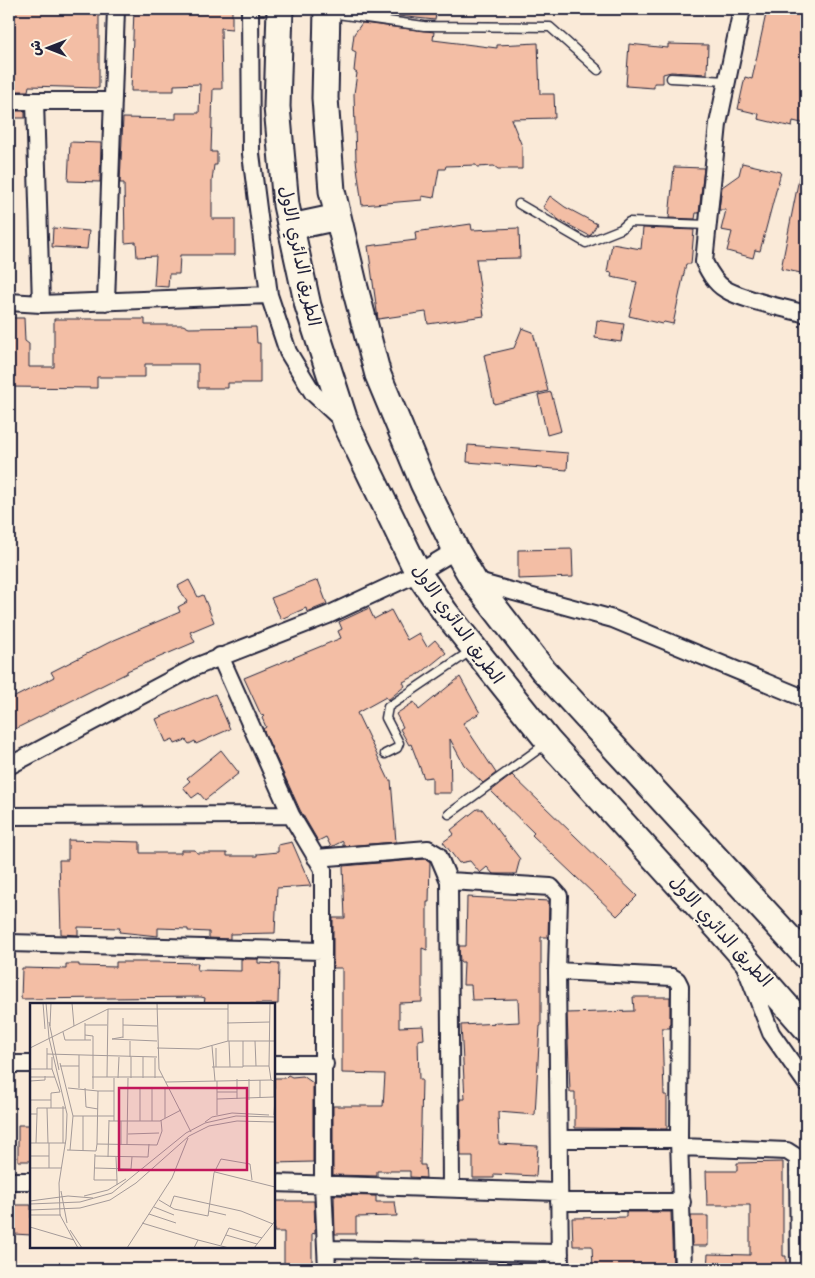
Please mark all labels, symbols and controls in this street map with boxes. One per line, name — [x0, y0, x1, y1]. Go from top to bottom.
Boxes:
north arrow — [22, 22, 72, 72]
text: ش — [25, 40, 44, 56]
street label: الطريق الدائري الاول — [272, 183, 328, 329]
street label: الطريق الدائري الاول — [405, 559, 511, 689]
street label: الطريق الدائري الاول — [664, 869, 778, 993]
inset map — [30, 1003, 275, 1248]

